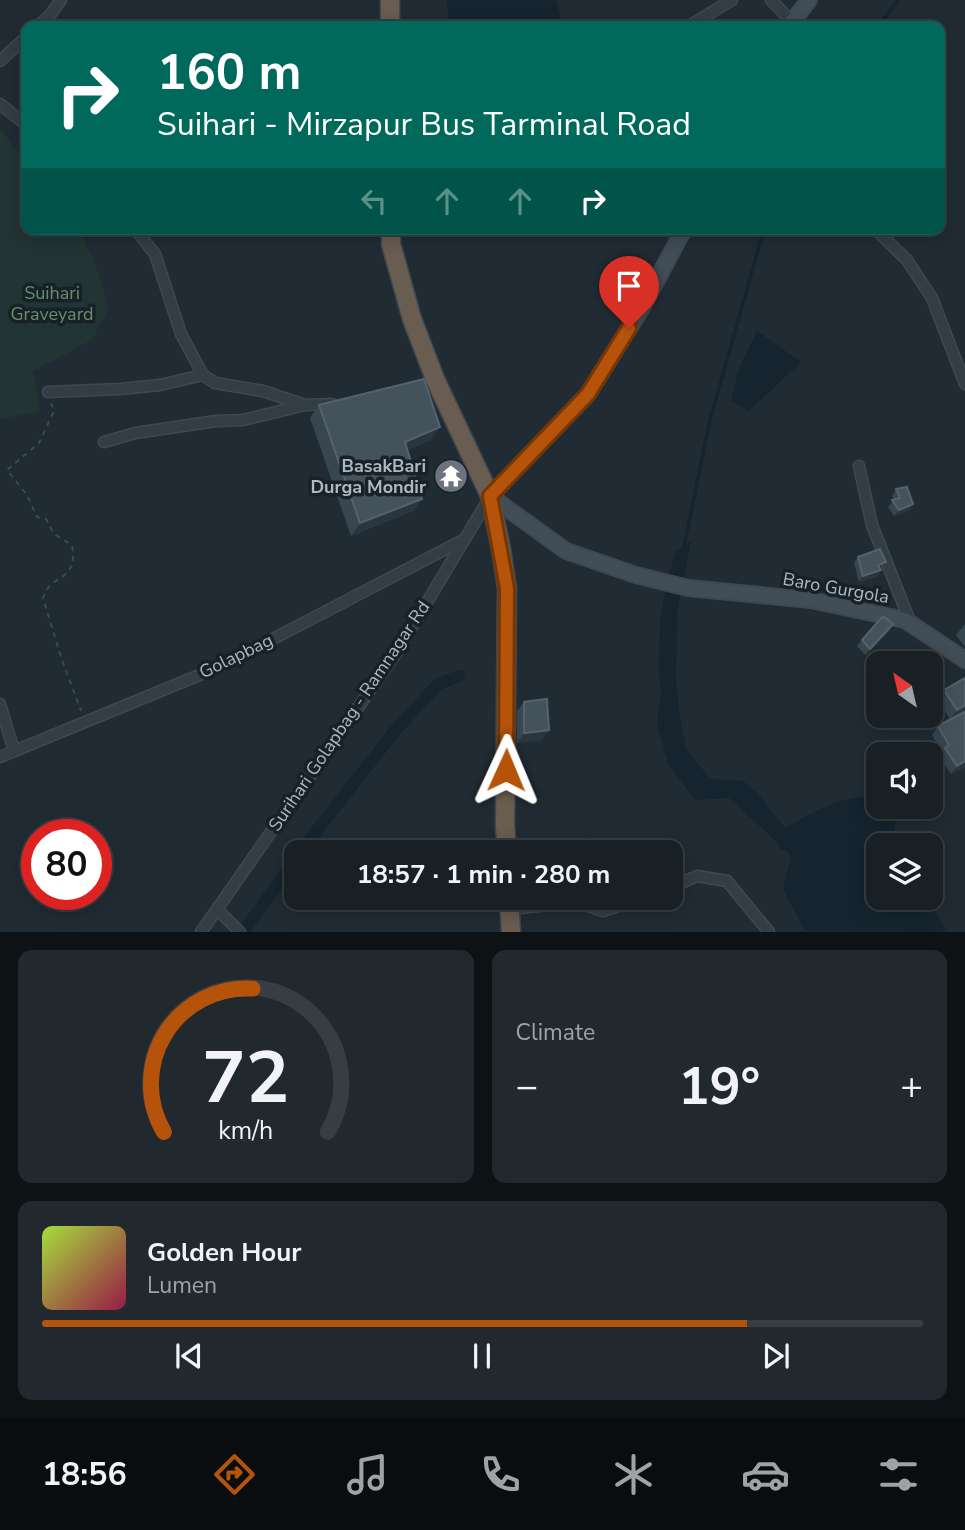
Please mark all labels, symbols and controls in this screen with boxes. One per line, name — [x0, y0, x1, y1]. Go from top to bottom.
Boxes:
text: 160 m — [157, 39, 301, 106]
icon: right — [42, 49, 133, 140]
text: Suihari - Mirzapur Bus Tarminal Road — [157, 103, 691, 146]
icon: left — [355, 182, 393, 220]
icon: ahead — [428, 182, 466, 220]
icon: ahead — [501, 182, 539, 220]
icon: right — [574, 182, 612, 220]
pin — [599, 256, 659, 328]
icon: arrive — [610, 267, 648, 305]
park label: Suihari Graveyard — [11, 281, 93, 326]
place label: BasakBari Durga Mondir — [310, 454, 426, 499]
temple icon: BasakBari Durga Mondir — [432, 457, 470, 495]
street label: Baro Gurgola — [781, 567, 891, 609]
street label: Surihari Golapbag - Ramnagar Rd — [263, 596, 435, 836]
street label: Golapbag — [195, 628, 277, 684]
north arrow — [866, 651, 943, 728]
map controls — [866, 651, 943, 910]
position arrow — [469, 733, 543, 807]
button: sound — [866, 742, 943, 819]
speed limit sign: 80 — [21, 819, 112, 910]
button: layers — [866, 833, 943, 910]
text: 18:57 · 1 min · 280 m — [357, 857, 610, 892]
text: Climate — [516, 1017, 595, 1048]
text: 72 — [202, 1029, 289, 1129]
text: 19° — [678, 1051, 760, 1122]
text: − — [516, 1061, 538, 1112]
text: + — [900, 1061, 923, 1112]
text: km/h — [218, 1114, 273, 1148]
text: Golden Hour — [147, 1235, 302, 1270]
text: Lumen — [147, 1270, 217, 1301]
icon: previous — [170, 1337, 208, 1375]
icon: pause — [463, 1337, 501, 1375]
icon: next — [757, 1337, 795, 1375]
icon: directions — [210, 1450, 259, 1499]
icon: music — [343, 1450, 392, 1499]
icon: phone — [476, 1450, 525, 1499]
icon: climate — [609, 1450, 658, 1499]
icon: car — [741, 1450, 790, 1499]
icon: filters — [874, 1450, 923, 1499]
text: 18:56 — [42, 1453, 127, 1496]

